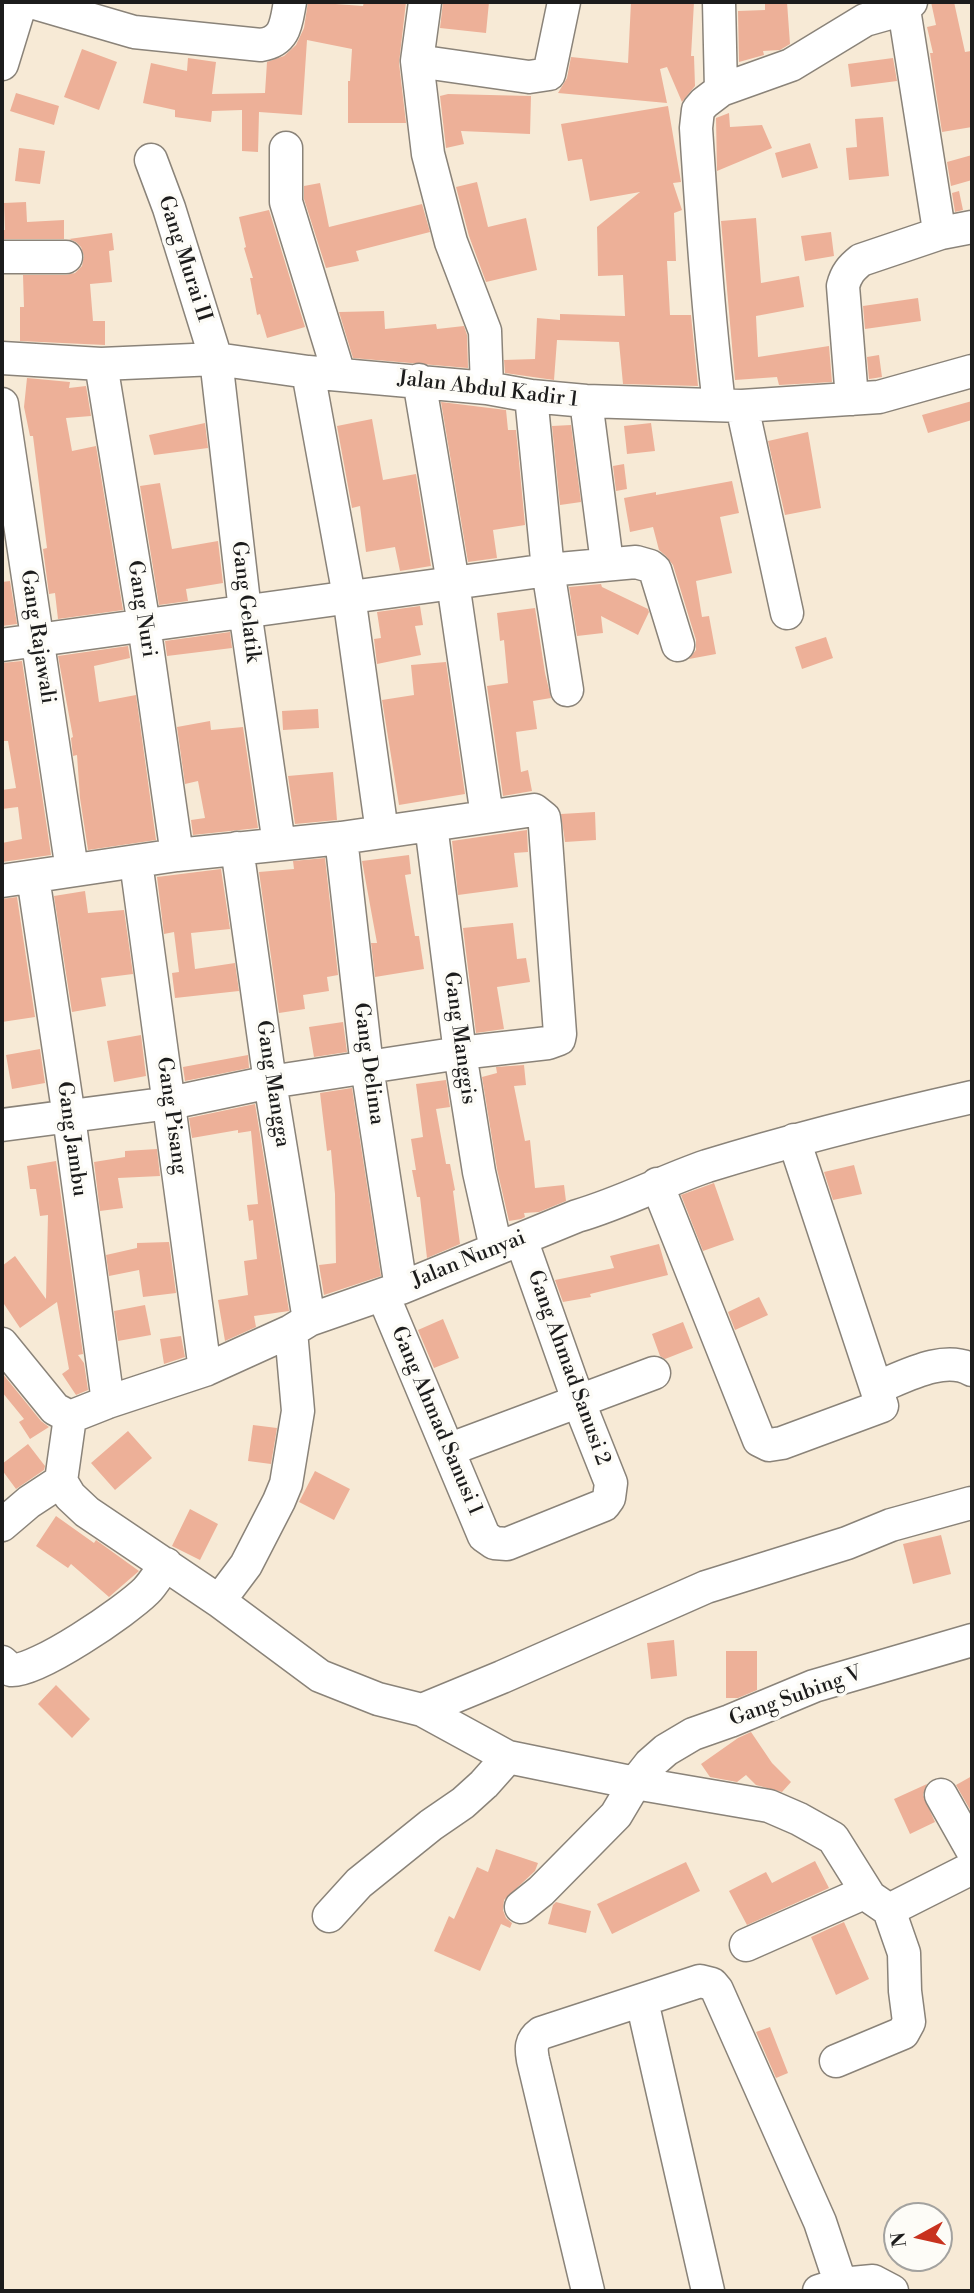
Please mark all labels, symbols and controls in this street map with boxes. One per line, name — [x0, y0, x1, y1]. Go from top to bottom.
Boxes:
street label: Gang Murai II — [152, 193, 216, 325]
street label: Jalan Abdul Kadir 1 — [396, 366, 580, 414]
street label: Gang Gelatik — [225, 540, 265, 664]
street label: Gang Nuri — [121, 559, 161, 659]
street label: Gang Rajawali — [14, 568, 60, 706]
street label: Gang Manggis — [437, 970, 481, 1106]
street label: Gang Delima — [347, 1001, 389, 1127]
street label: Gang Mangga — [250, 1019, 294, 1149]
street label: Gang Pisang — [150, 1056, 192, 1176]
street label: Gang Jambu — [50, 1080, 92, 1198]
street label: Jalan Nunyai — [408, 1226, 530, 1294]
street label: Gang Ahmad Sanusi 2 — [521, 1267, 615, 1469]
street label: Gang Ahmad Sanusi 1 — [385, 1323, 487, 1519]
street label: Gang Subing V — [726, 1661, 866, 1733]
north arrow — [883, 2202, 953, 2272]
text: N — [886, 2231, 912, 2249]

